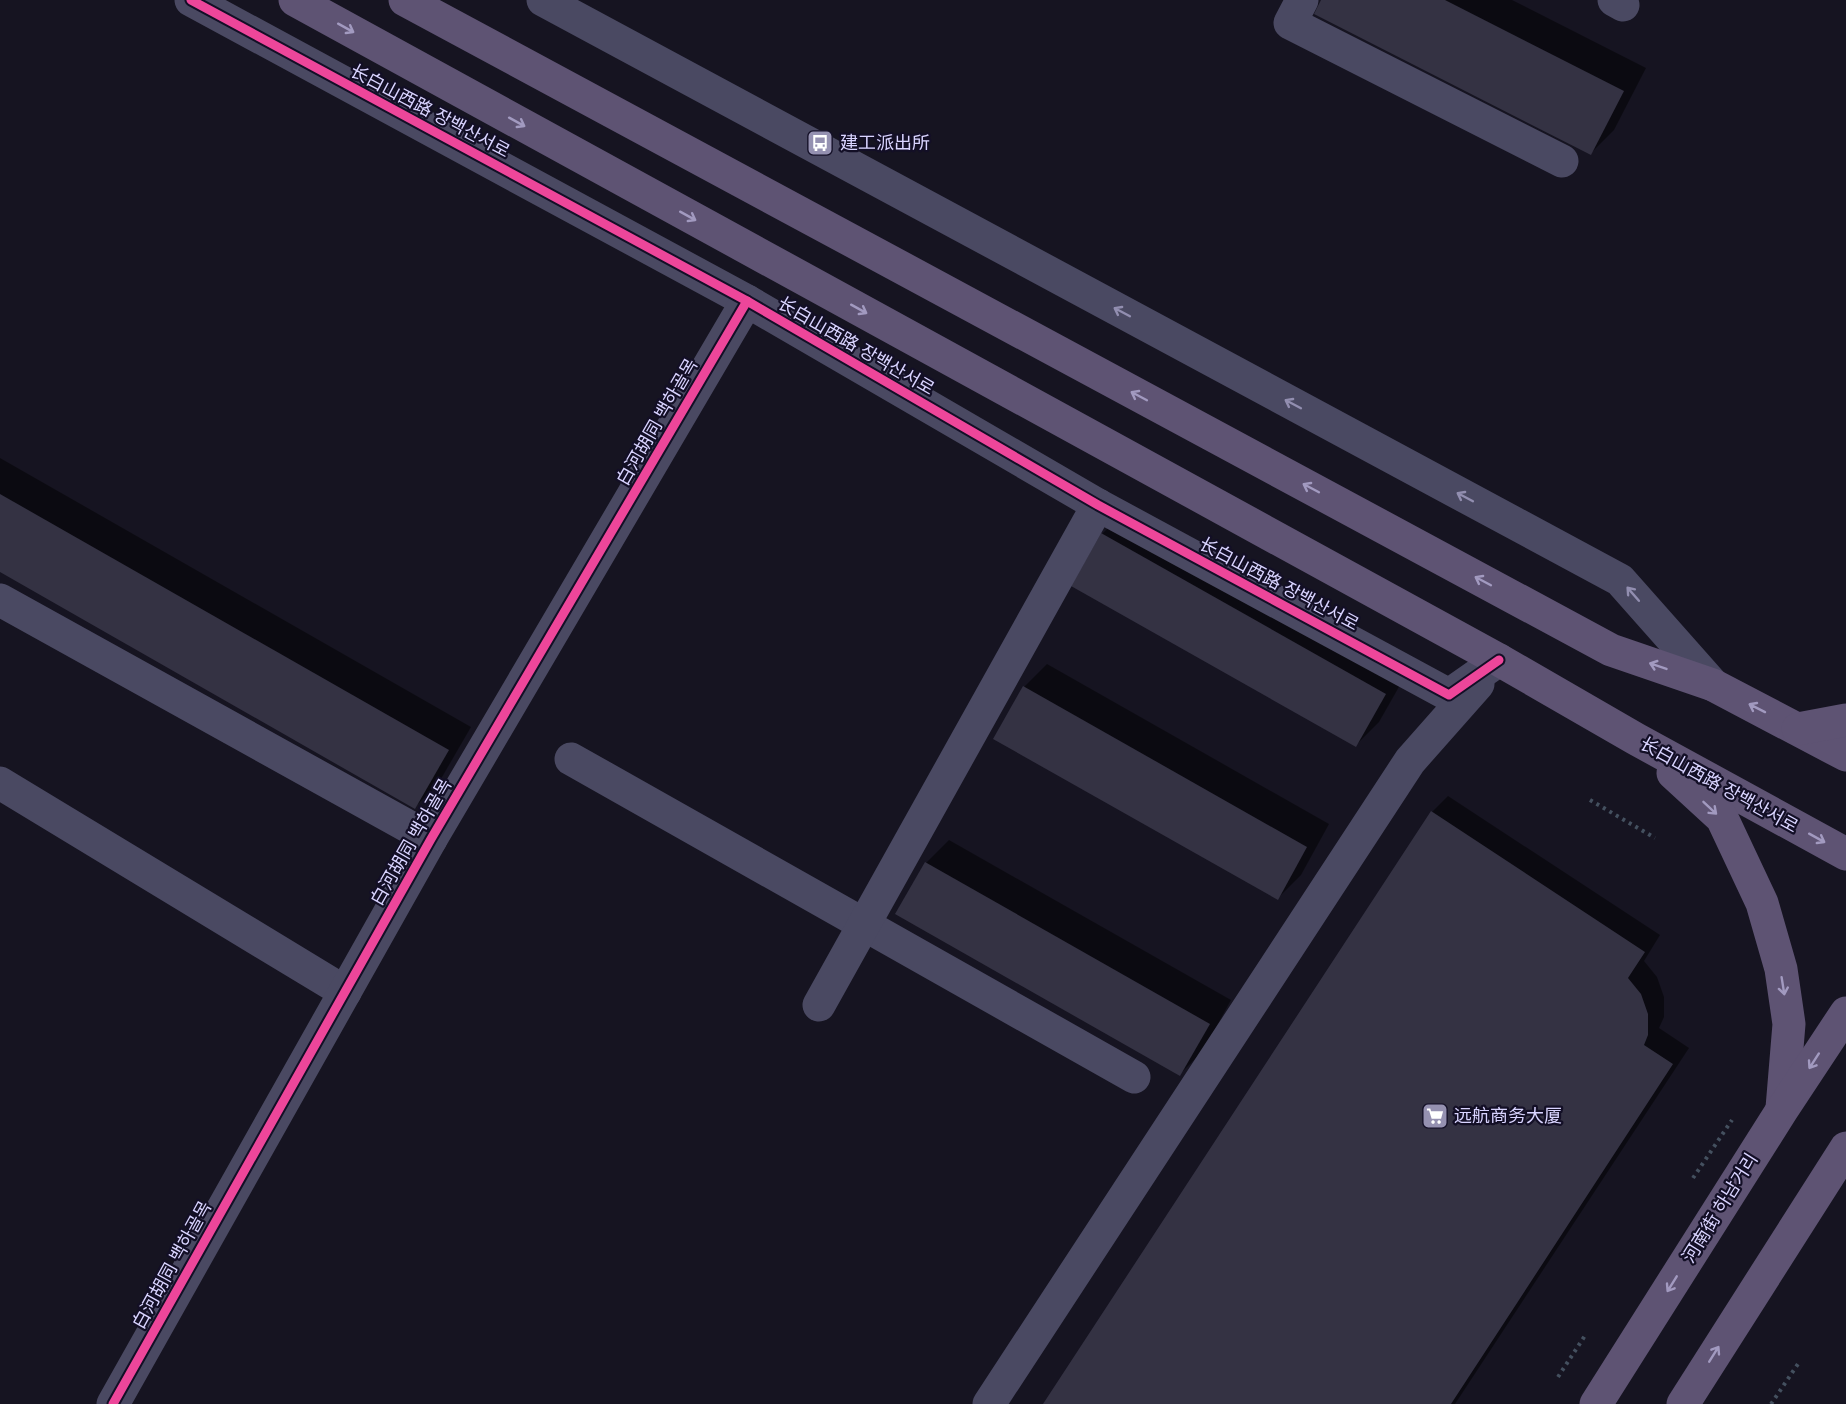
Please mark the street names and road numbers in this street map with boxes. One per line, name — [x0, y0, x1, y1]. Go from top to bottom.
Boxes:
street label: 长白山西路 장백산서로 — [346, 60, 514, 162]
street label: 长白山西路 장백산서로 — [774, 292, 938, 400]
street label: 白河胡同 백하골목 — [612, 355, 702, 489]
street label: 长白山西路 장백산서로 — [1195, 533, 1363, 635]
street label: 长白山西路 장백산서로 — [1636, 732, 1802, 838]
street label: 白河胡同 백하골목 — [366, 775, 456, 909]
street label: 河南街 하남거리 — [1678, 1149, 1762, 1267]
street label: 白河胡同 백하골목 — [128, 1197, 216, 1333]

